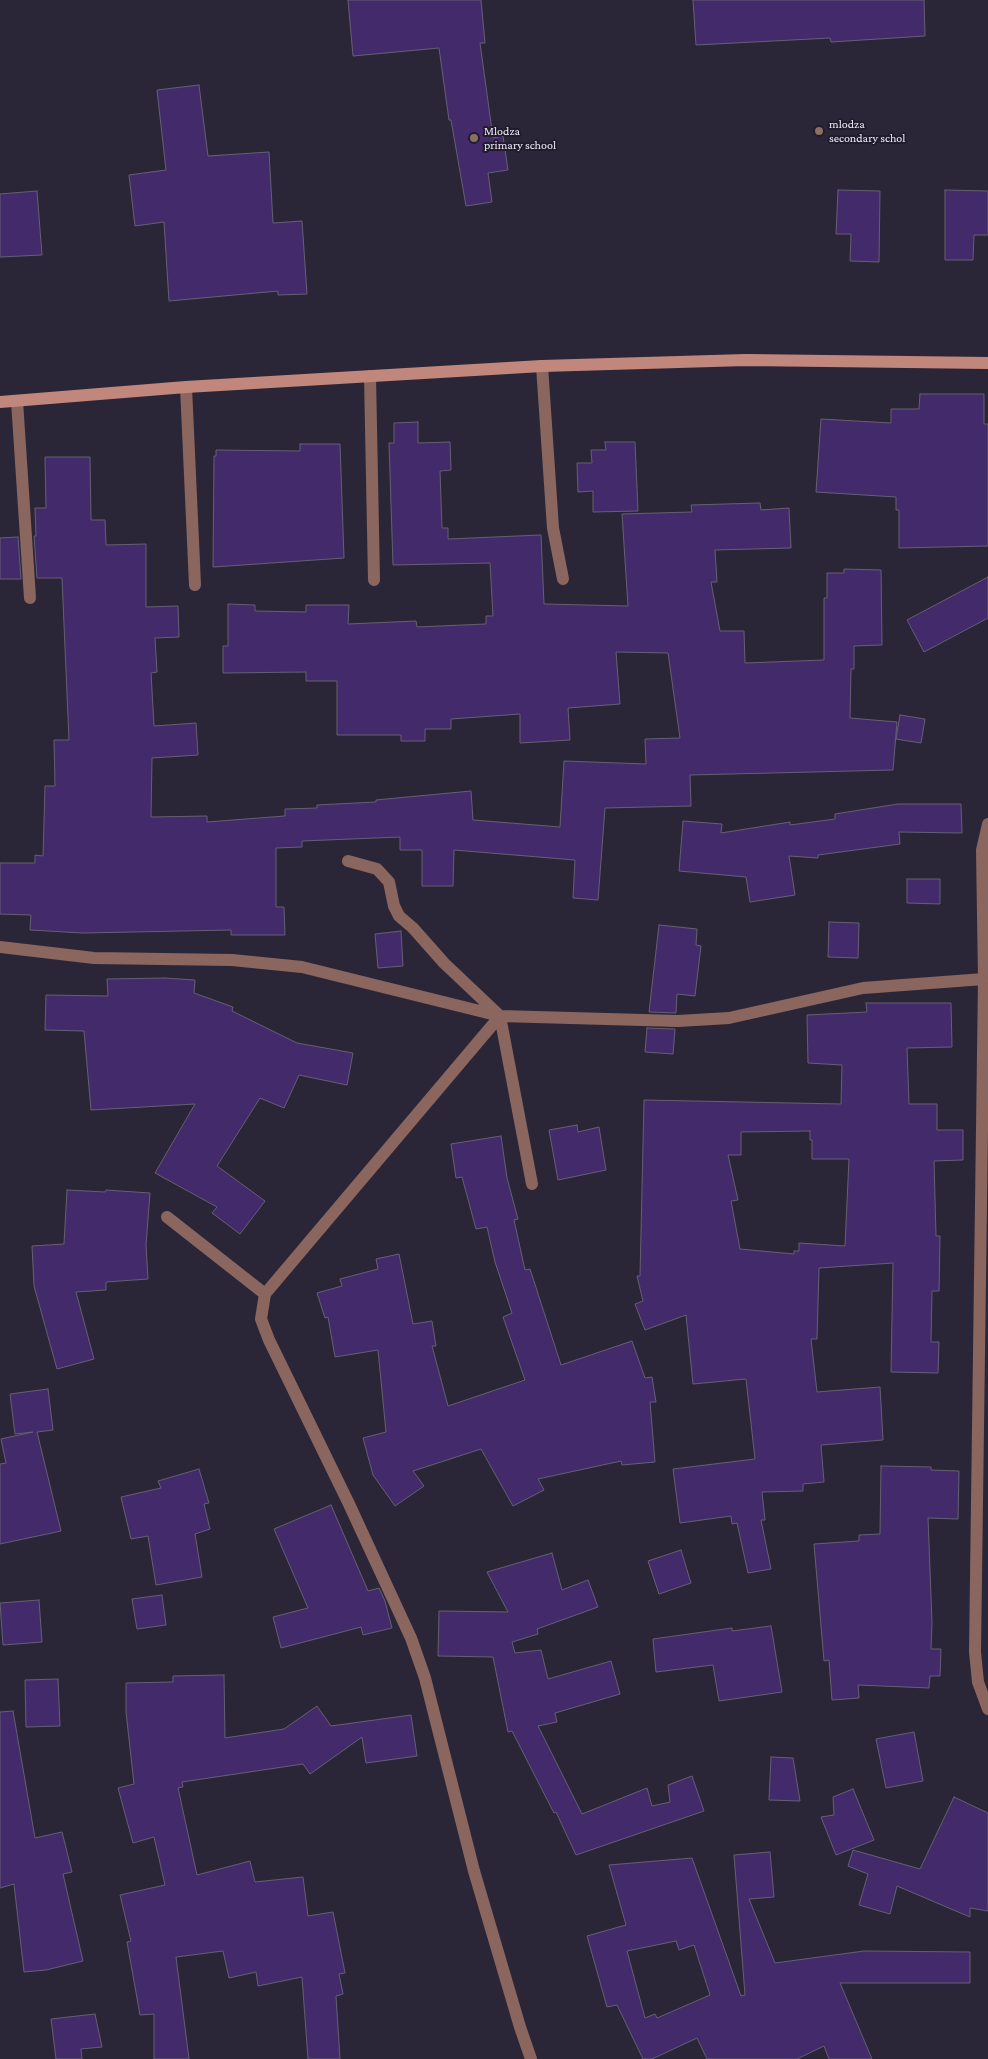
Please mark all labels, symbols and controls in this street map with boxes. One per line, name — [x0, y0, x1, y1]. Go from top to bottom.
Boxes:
place label: mlodza secondary schol — [829, 117, 905, 145]
place label: Mlodza primary school — [484, 124, 556, 152]
marker: mlodza secondary schol — [813, 125, 825, 137]
marker: Mlodza primary school — [468, 132, 480, 144]

